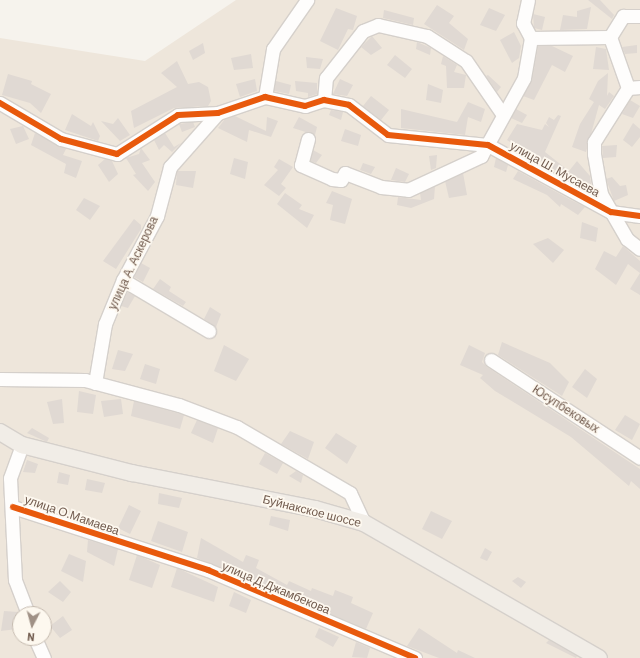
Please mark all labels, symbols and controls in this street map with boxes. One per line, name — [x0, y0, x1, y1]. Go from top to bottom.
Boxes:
street label: улица Ш. Мусаева — [508, 138, 602, 200]
street label: улица А. Аскерова — [105, 214, 161, 312]
street label: Юсупбековых — [530, 382, 602, 436]
street label: улица О.Мамаева — [23, 492, 121, 538]
street label: Буйнакское шоссе — [261, 492, 363, 530]
street label: улица Д.Джамбекова — [220, 559, 332, 617]
north arrow — [12, 606, 52, 646]
text: N — [26, 631, 35, 644]

